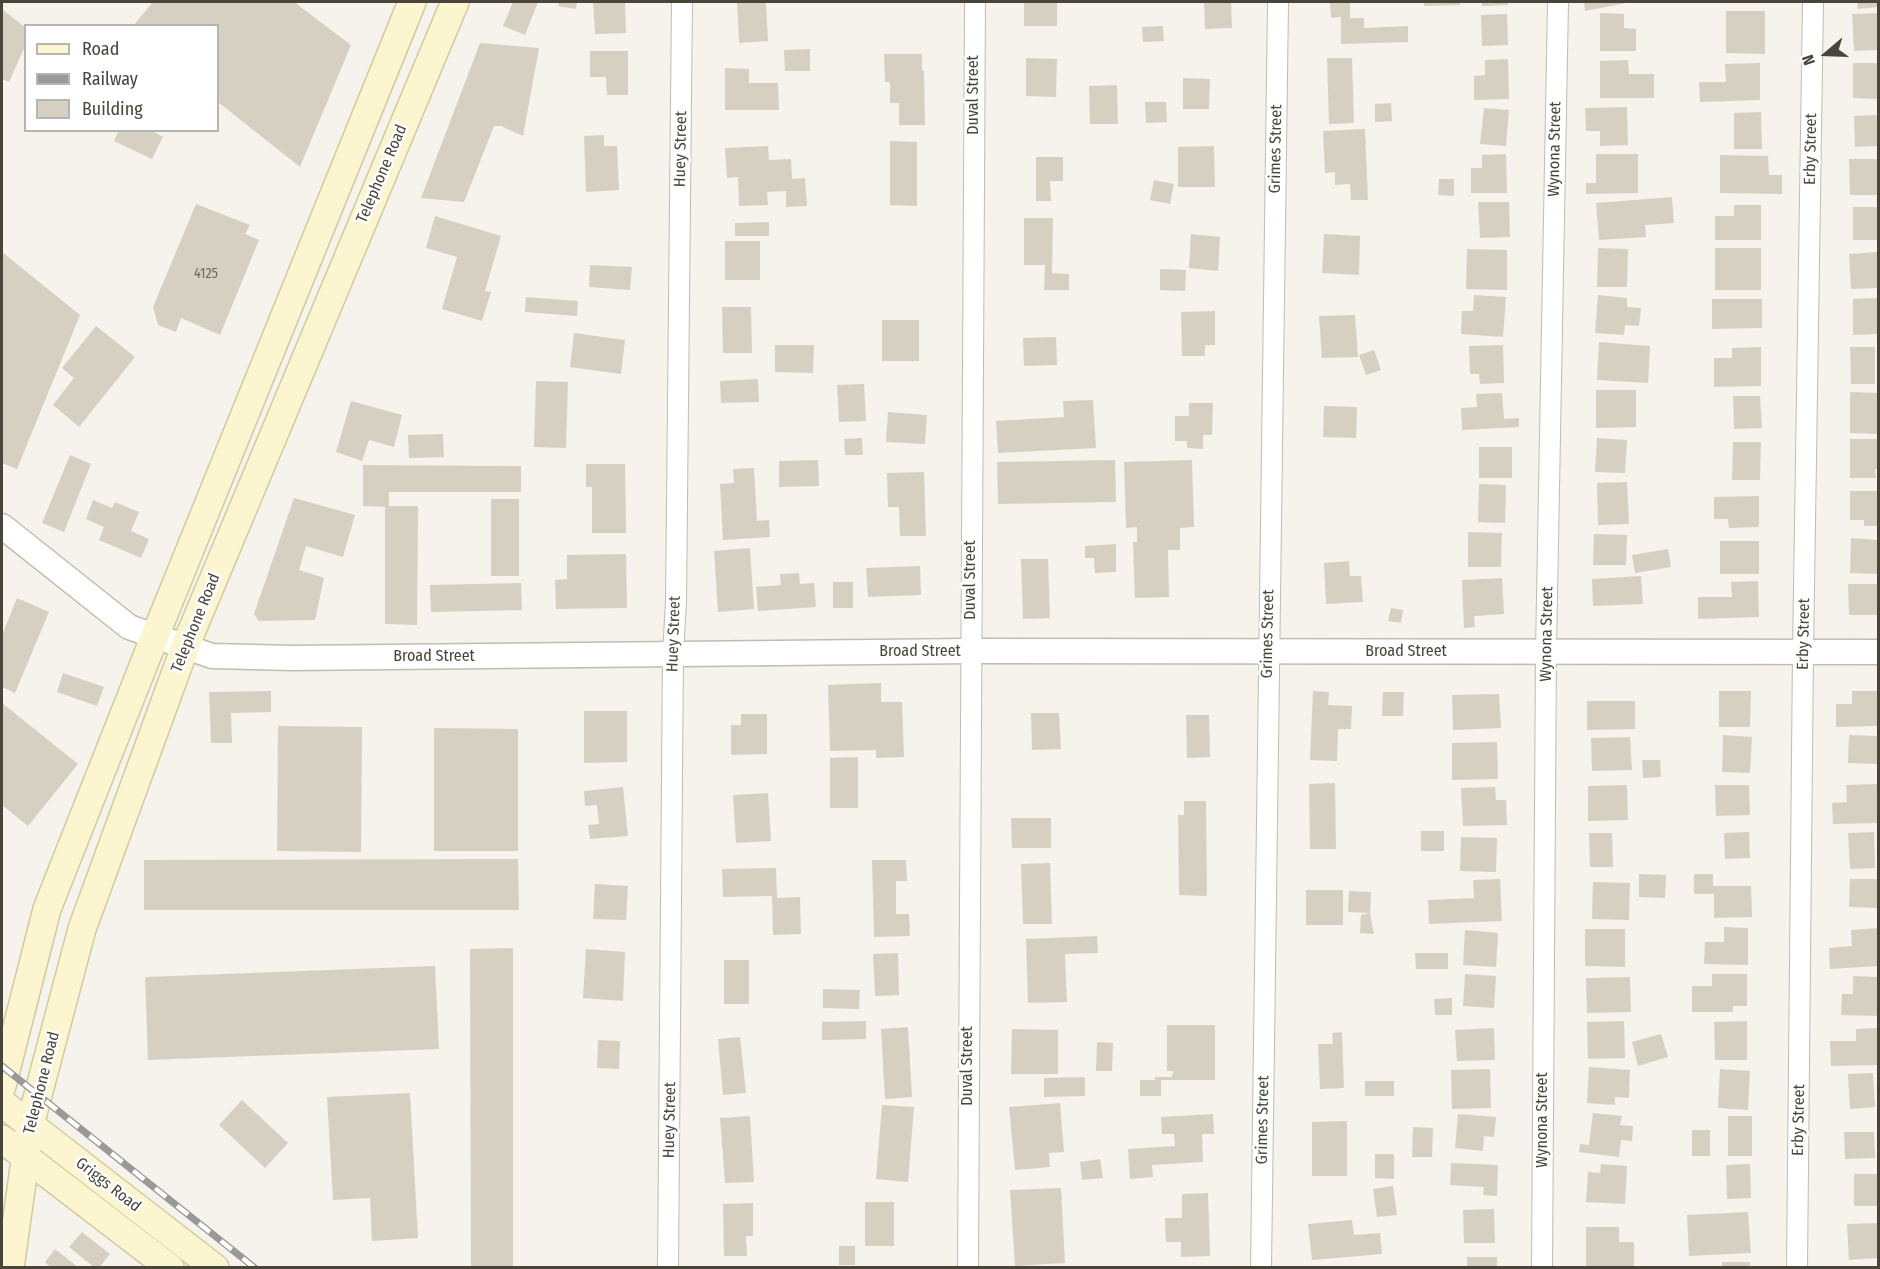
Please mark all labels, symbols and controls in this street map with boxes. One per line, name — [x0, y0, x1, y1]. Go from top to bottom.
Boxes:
legend — [24, 24, 219, 132]
north arrow — [1796, 24, 1856, 84]
text: Road — [82, 38, 119, 60]
text: N — [1798, 52, 1819, 68]
street label: Duval Street — [964, 55, 984, 135]
text: Railway — [82, 68, 138, 90]
text: Building — [82, 98, 143, 120]
street label: Wynona Street — [1545, 101, 1565, 197]
street label: Grimes Street — [1266, 104, 1286, 194]
street label: Huey Street — [671, 111, 691, 187]
street label: Erby Street — [1801, 113, 1821, 185]
street label: Telephone Road — [353, 122, 411, 226]
house number: 4125 — [194, 266, 218, 282]
street label: Duval Street — [961, 540, 981, 620]
street label: Telephone Road — [167, 571, 225, 675]
street label: Wynona Street — [1537, 586, 1557, 682]
street label: Grimes Street — [1258, 589, 1278, 679]
street label: Huey Street — [663, 596, 685, 672]
street label: Erby Street — [1794, 598, 1814, 670]
street label: Broad Street — [879, 642, 961, 662]
street label: Broad Street — [1365, 642, 1447, 662]
street label: Broad Street — [393, 647, 475, 667]
street label: Duval Street — [958, 1026, 978, 1106]
street label: Telephone Road — [20, 1030, 64, 1136]
street label: Wynona Street — [1533, 1072, 1553, 1168]
street label: Grimes Street — [1253, 1075, 1273, 1165]
street label: Huey Street — [660, 1082, 680, 1158]
street label: Erby Street — [1789, 1084, 1809, 1156]
street label: Griggs Road — [72, 1154, 144, 1216]

